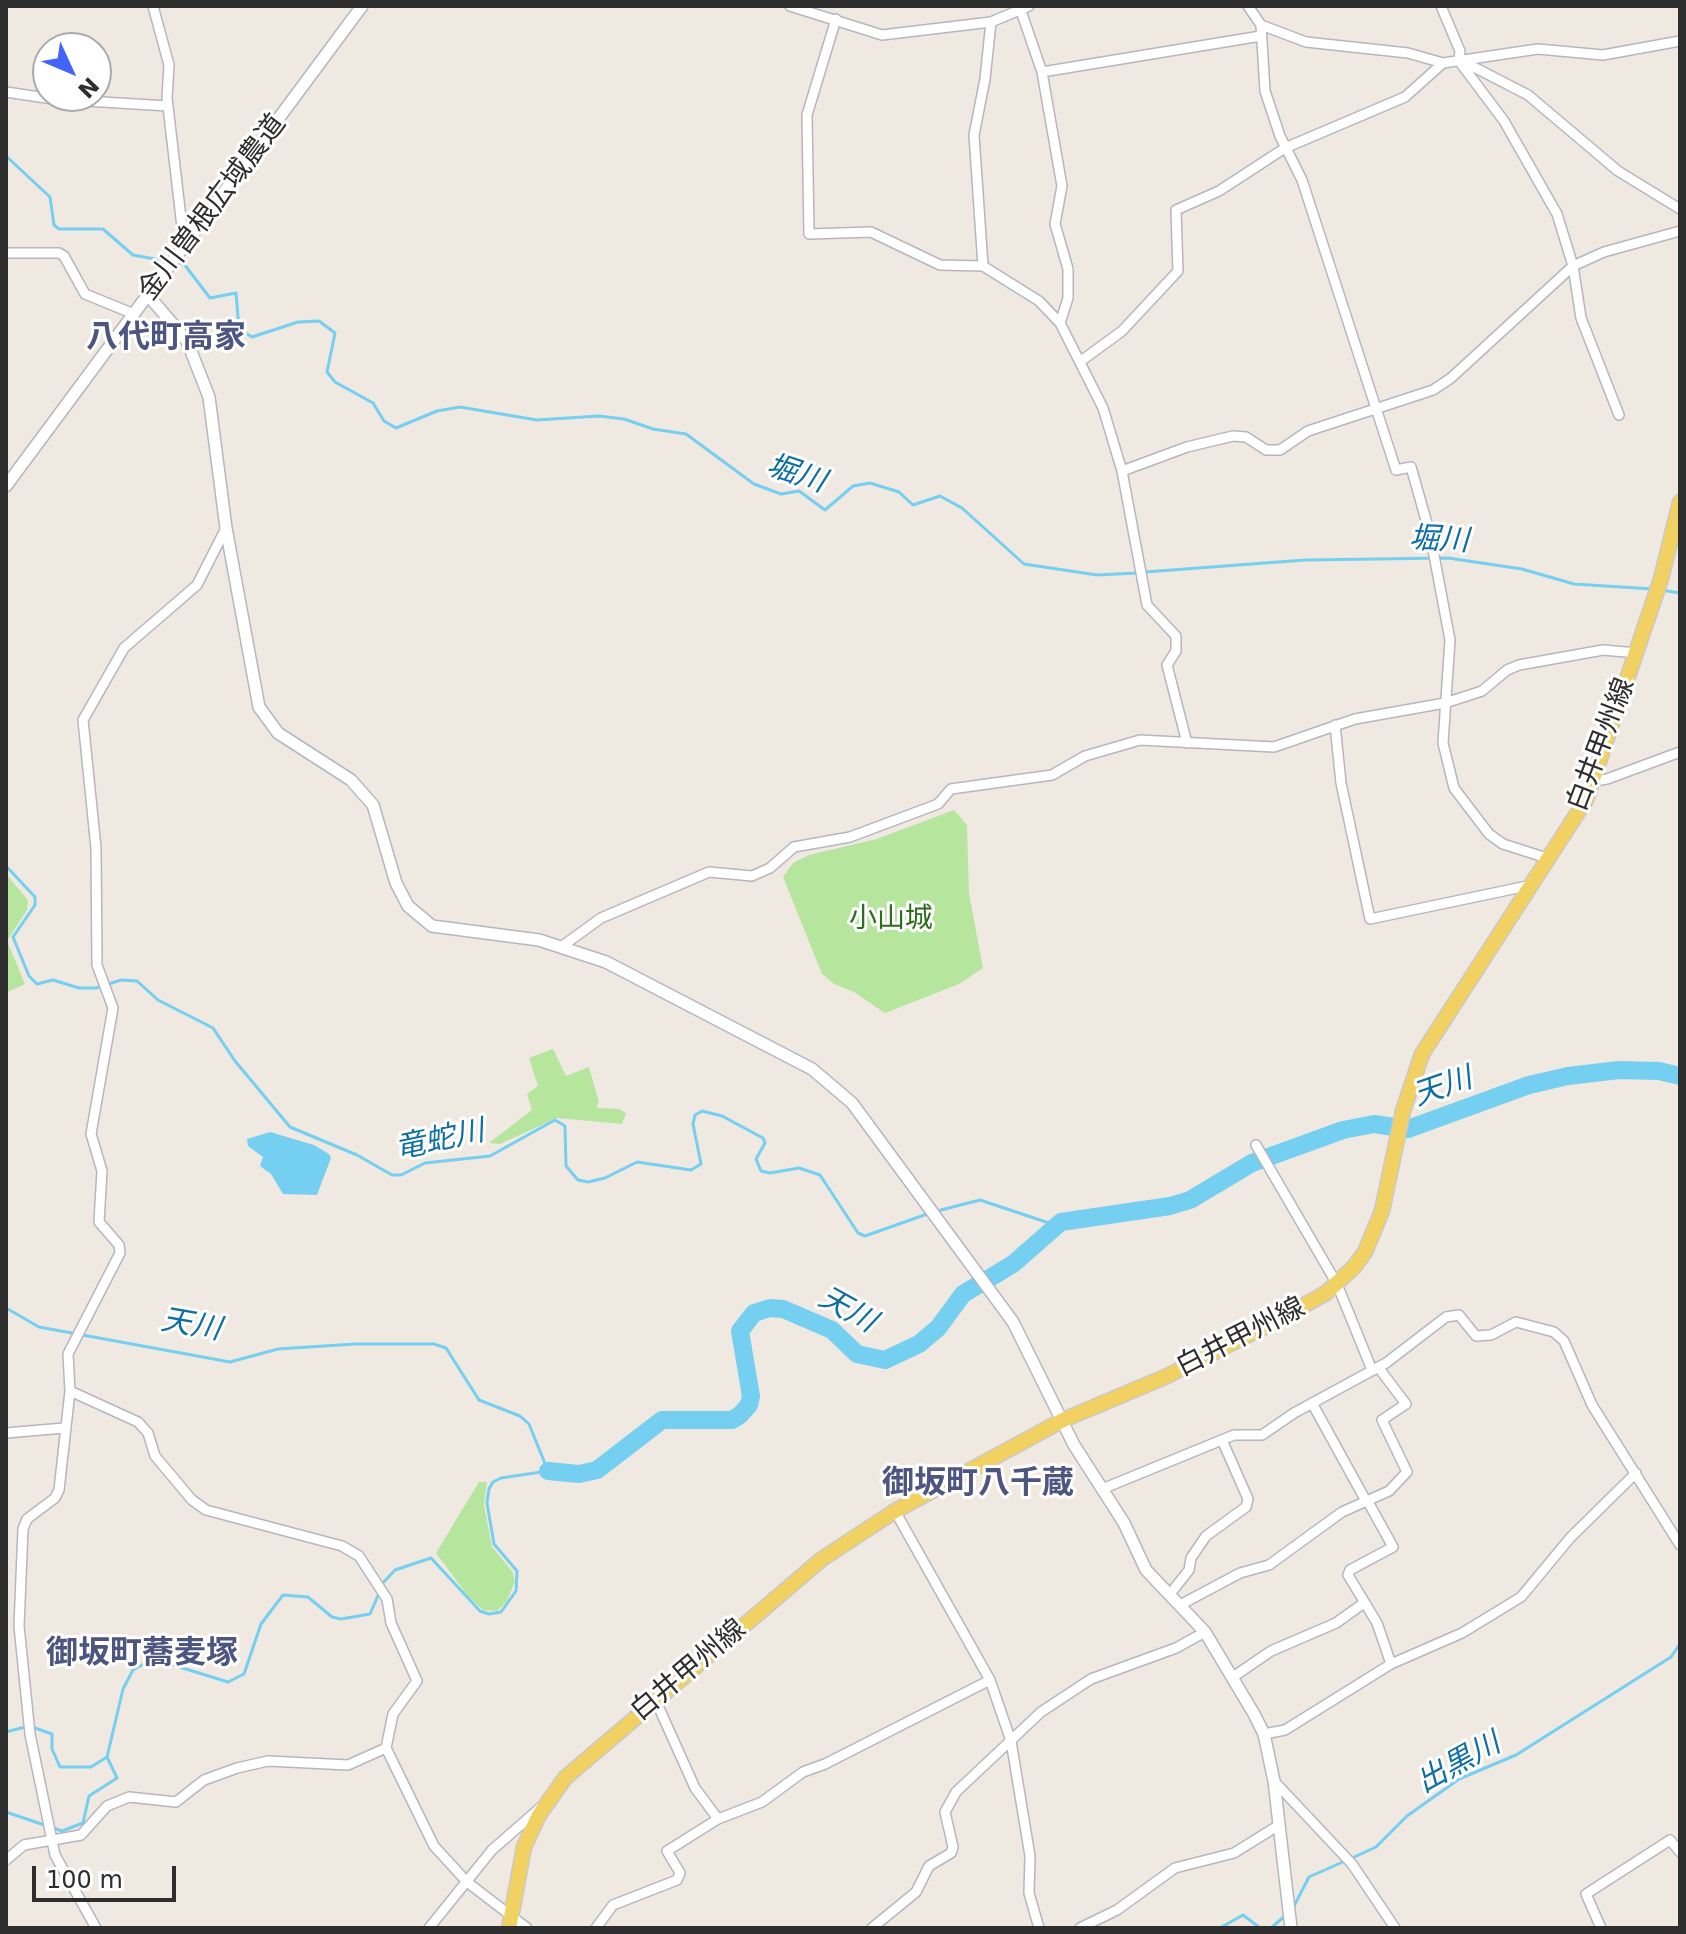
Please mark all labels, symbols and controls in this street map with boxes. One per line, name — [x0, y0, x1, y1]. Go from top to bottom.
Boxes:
north arrow — [32, 32, 112, 112]
text: N — [73, 72, 104, 103]
street label: 金川曽根広域農道 — [132, 108, 294, 308]
district label: 八代町高家 — [86, 320, 246, 358]
water label: 堀川 — [762, 449, 830, 501]
water label: 堀川 — [1408, 521, 1470, 561]
street label: 白井甲州線 — [1561, 674, 1643, 816]
park label: 小山城 — [849, 903, 933, 937]
water label: 天川 — [1409, 1061, 1477, 1115]
water label: 竜蛇川 — [392, 1114, 488, 1168]
water label: 天川 — [812, 1281, 882, 1341]
street label: 白井甲州線 — [1171, 1291, 1311, 1385]
water label: 天川 — [158, 1303, 224, 1349]
district label: 御坂町八千蔵 — [882, 1466, 1074, 1504]
street label: 白井甲州線 — [625, 1613, 753, 1729]
district label: 御坂町蕎麦塚 — [46, 1636, 238, 1674]
water label: 出黒川 — [1411, 1726, 1507, 1802]
scale bar — [36, 1850, 180, 1900]
text: 100 m — [46, 1866, 123, 1894]

